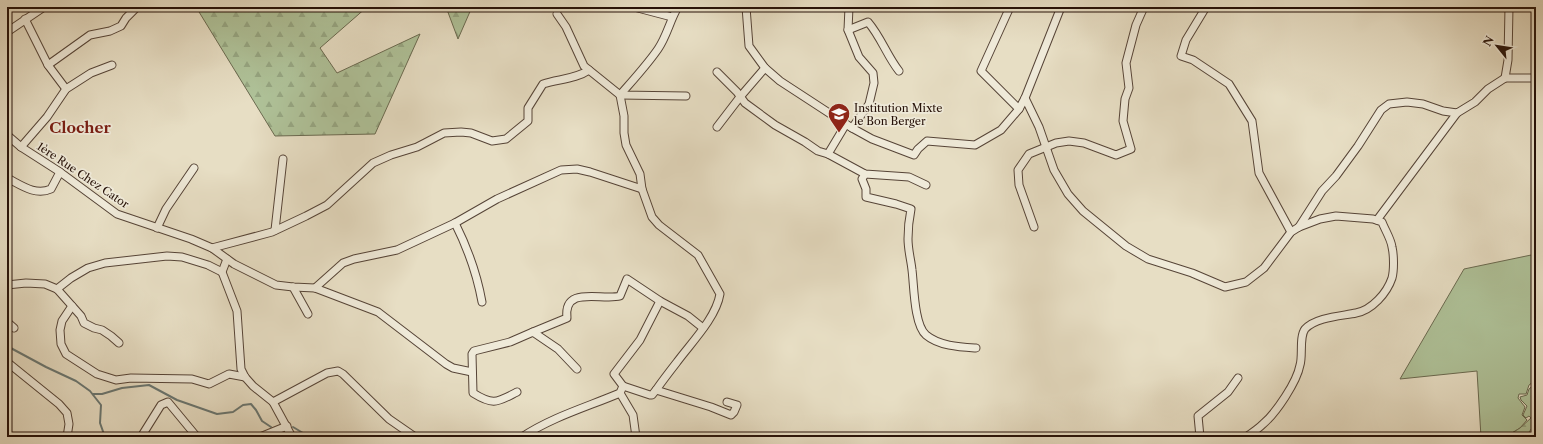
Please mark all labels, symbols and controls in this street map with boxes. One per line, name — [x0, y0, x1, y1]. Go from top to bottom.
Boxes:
north arrow — [1477, 26, 1517, 66]
text: N — [1480, 33, 1497, 49]
school or university icon: Institution Mixte le Bon Berger — [826, 101, 852, 134]
place label: Institution Mixte le Bon Berger — [854, 101, 942, 128]
district label: Clocher — [49, 118, 112, 137]
street label: 1ère Rue Chez Cator — [34, 139, 132, 211]

